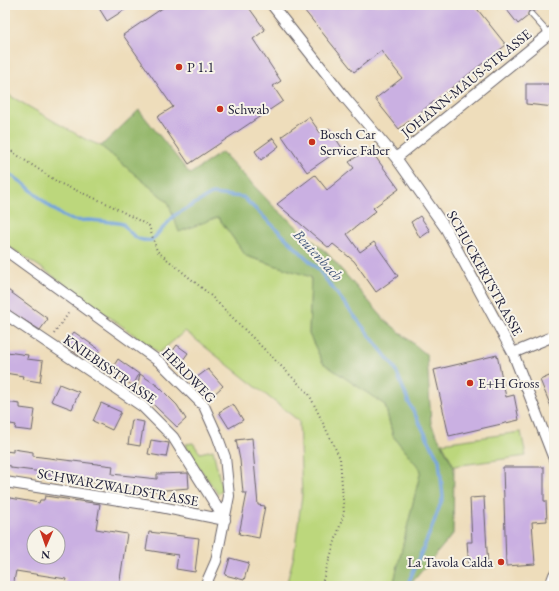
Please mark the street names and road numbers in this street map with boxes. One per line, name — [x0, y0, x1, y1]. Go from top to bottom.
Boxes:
street label: JOHANN-MAUS-STRASSE — [396, 25, 535, 142]
street label: SCHUCKERTSTRASSE — [443, 207, 527, 339]
street label: KNIEBISSTRASSE — [60, 330, 160, 408]
street label: HERDWEG — [158, 343, 220, 407]
street label: SCHWARZWALDSTRASSE — [36, 464, 200, 510]

